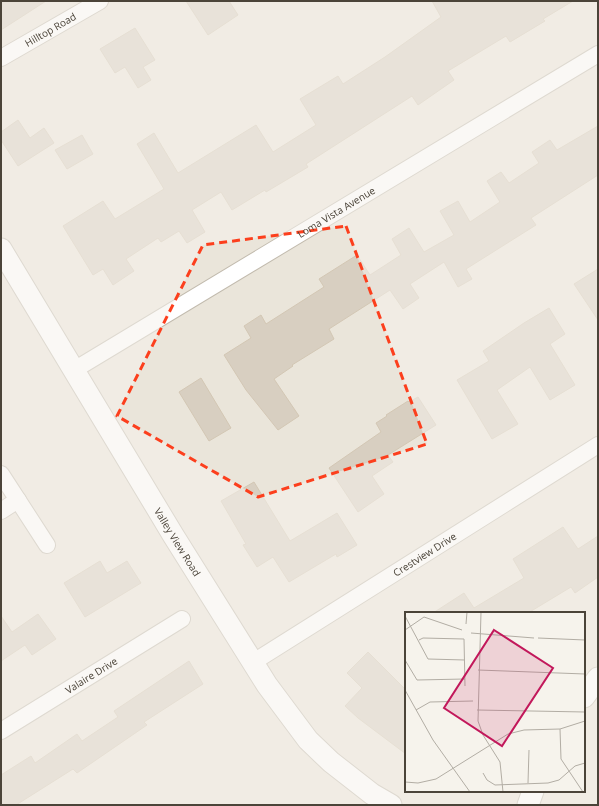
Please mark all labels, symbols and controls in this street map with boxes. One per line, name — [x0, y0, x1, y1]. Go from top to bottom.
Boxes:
street label: Hilltop Road — [22, 9, 79, 50]
street label: Loma Vista Avenue — [295, 183, 378, 241]
street label: Valley View Road — [151, 505, 204, 579]
street label: Crestview Drive — [390, 529, 459, 579]
inset map — [405, 612, 585, 792]
street label: Valaire Drive — [62, 654, 120, 697]

